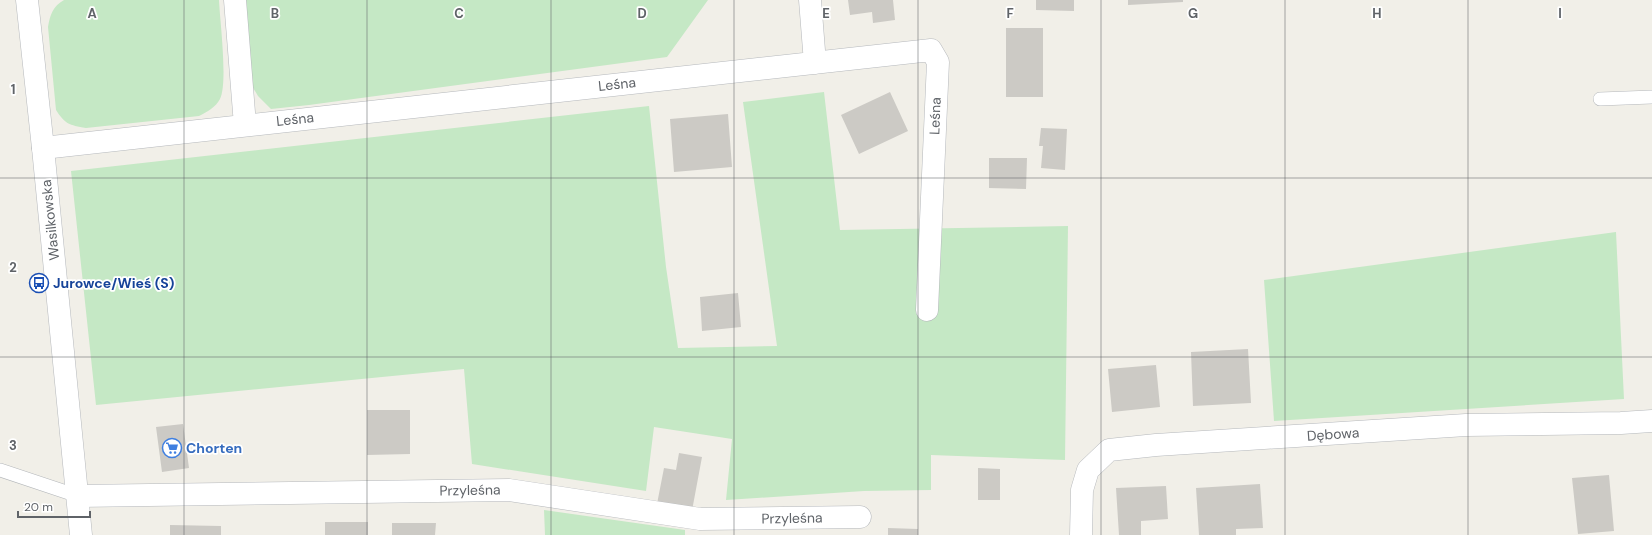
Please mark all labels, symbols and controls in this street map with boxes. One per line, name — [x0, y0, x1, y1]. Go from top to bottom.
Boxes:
text: A — [87, 5, 97, 22]
text: B — [271, 5, 279, 22]
text: C — [454, 5, 464, 22]
text: D — [637, 5, 647, 22]
text: E — [822, 5, 830, 22]
text: F — [1006, 5, 1014, 22]
text: G — [1188, 5, 1198, 22]
text: H — [1372, 5, 1382, 22]
text: I — [1558, 5, 1562, 22]
street label: Leśna — [597, 73, 637, 95]
text: 1 — [11, 81, 15, 98]
street label: Leśna — [925, 97, 945, 135]
street label: Leśna — [275, 108, 315, 130]
street label: Wasilkowska — [37, 179, 63, 261]
text: 2 — [9, 259, 17, 276]
bus stop icon: Jurowce/Wieś (S) — [28, 272, 50, 294]
place label: Jurowce/Wieś (S) — [53, 274, 175, 292]
street label: Dębowa — [1306, 423, 1360, 445]
text: 3 — [9, 437, 17, 454]
supermarket icon: Chorten — [161, 437, 183, 459]
place label: Chorten — [186, 439, 242, 457]
street label: Przyleśna — [439, 480, 501, 500]
scale bar — [18, 493, 90, 519]
text: 20 m — [24, 499, 53, 515]
street label: Przyleśna — [761, 508, 823, 528]

